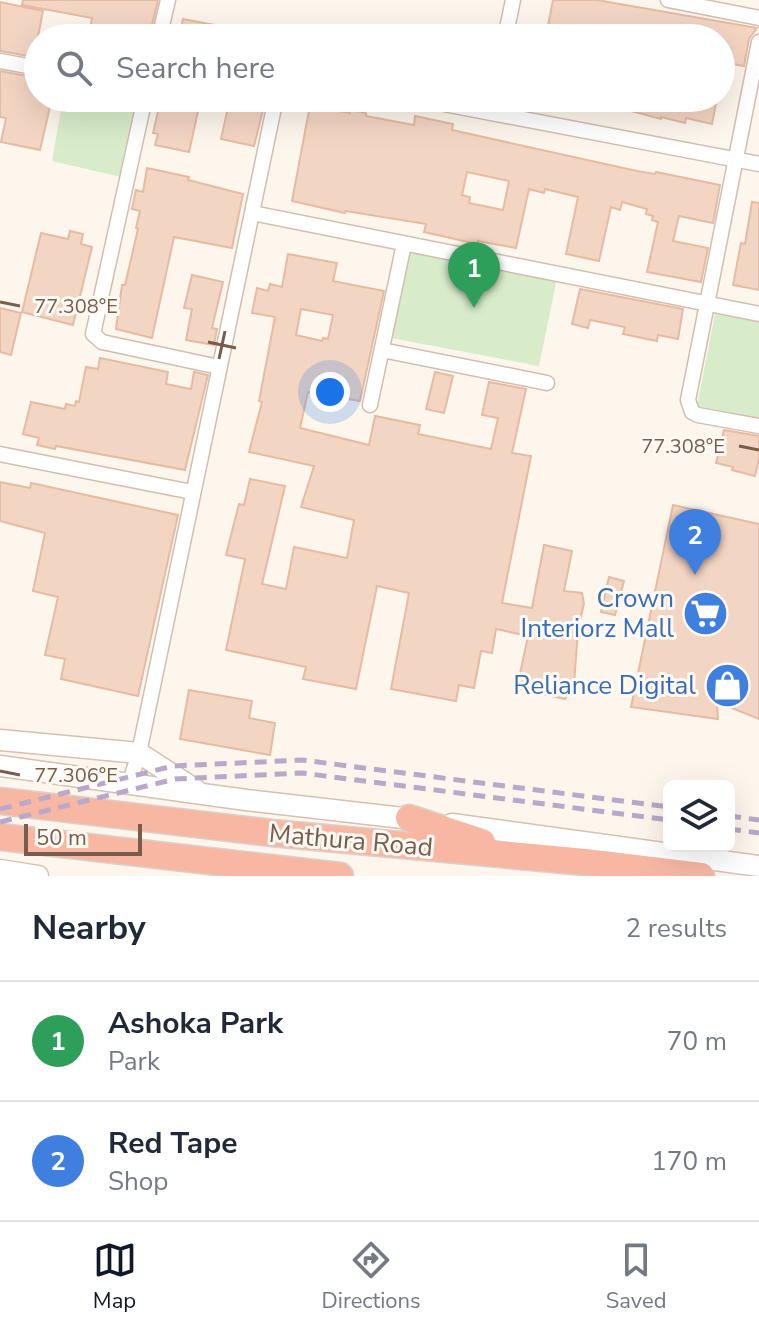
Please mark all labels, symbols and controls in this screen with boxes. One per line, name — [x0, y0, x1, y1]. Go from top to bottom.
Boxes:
search box — [24, 24, 735, 112]
icon: search — [52, 46, 96, 90]
text: Search here — [116, 48, 275, 89]
pin: 1 — [448, 242, 500, 308]
text: 77.308°E — [34, 293, 118, 320]
your location — [310, 372, 350, 412]
text: 77.308°E — [641, 433, 725, 460]
pin: 2 — [669, 509, 721, 575]
place label: Crown Interiorz Mall — [521, 581, 674, 646]
supermarket icon: Crown Interiorz Mall — [681, 589, 729, 637]
shop icon: Reliance Digital — [703, 661, 751, 709]
place label: Reliance Digital — [513, 668, 696, 703]
text: 77.306°E — [34, 762, 118, 789]
map controls — [663, 780, 735, 852]
button: layers — [663, 780, 735, 852]
street label: Mathura Road — [267, 816, 434, 865]
scale bar — [24, 820, 142, 856]
text: 50 m — [36, 823, 87, 853]
text: Nearby — [32, 905, 146, 951]
text: 2 results — [626, 911, 727, 946]
text: Ashoka Park — [108, 1003, 283, 1044]
text: 1 — [50, 1024, 66, 1059]
text: 70 m — [667, 1024, 727, 1059]
text: Park — [108, 1044, 160, 1079]
text: Red Tape — [108, 1123, 238, 1164]
text: 2 — [50, 1144, 66, 1179]
text: 170 m — [651, 1144, 727, 1179]
text: Shop — [108, 1164, 168, 1199]
tab: Map — [93, 1238, 137, 1316]
tab: Directions — [322, 1238, 421, 1316]
tab: Saved — [606, 1238, 666, 1316]

